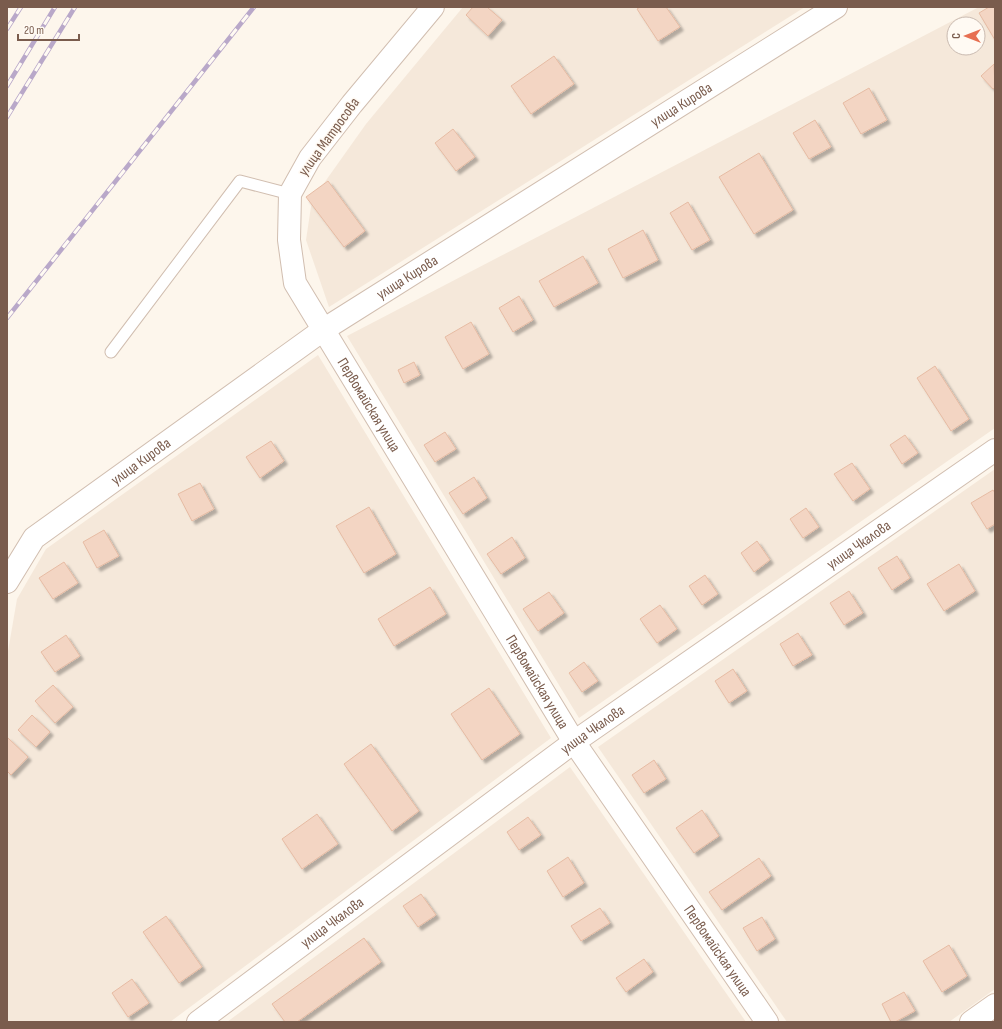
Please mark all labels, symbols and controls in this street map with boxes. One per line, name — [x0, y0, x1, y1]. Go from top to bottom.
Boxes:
scale bar — [18, 16, 79, 42]
north arrow — [946, 16, 986, 56]
text: 20 m — [24, 23, 44, 38]
text: С — [950, 33, 963, 39]
street label: улица Кирова — [647, 78, 716, 131]
street label: улица Матросова — [294, 94, 364, 180]
street label: улица Кирова — [373, 250, 442, 304]
street label: Первомайская улица — [333, 354, 405, 456]
street label: улица Кирова — [107, 433, 174, 489]
street label: улица Чкалова — [823, 516, 894, 574]
street label: Первомайская улица — [502, 631, 573, 732]
street label: улица Чкалова — [556, 700, 628, 758]
street label: улица Чкалова — [297, 892, 367, 952]
street label: Первомайская улица — [680, 901, 756, 1000]

